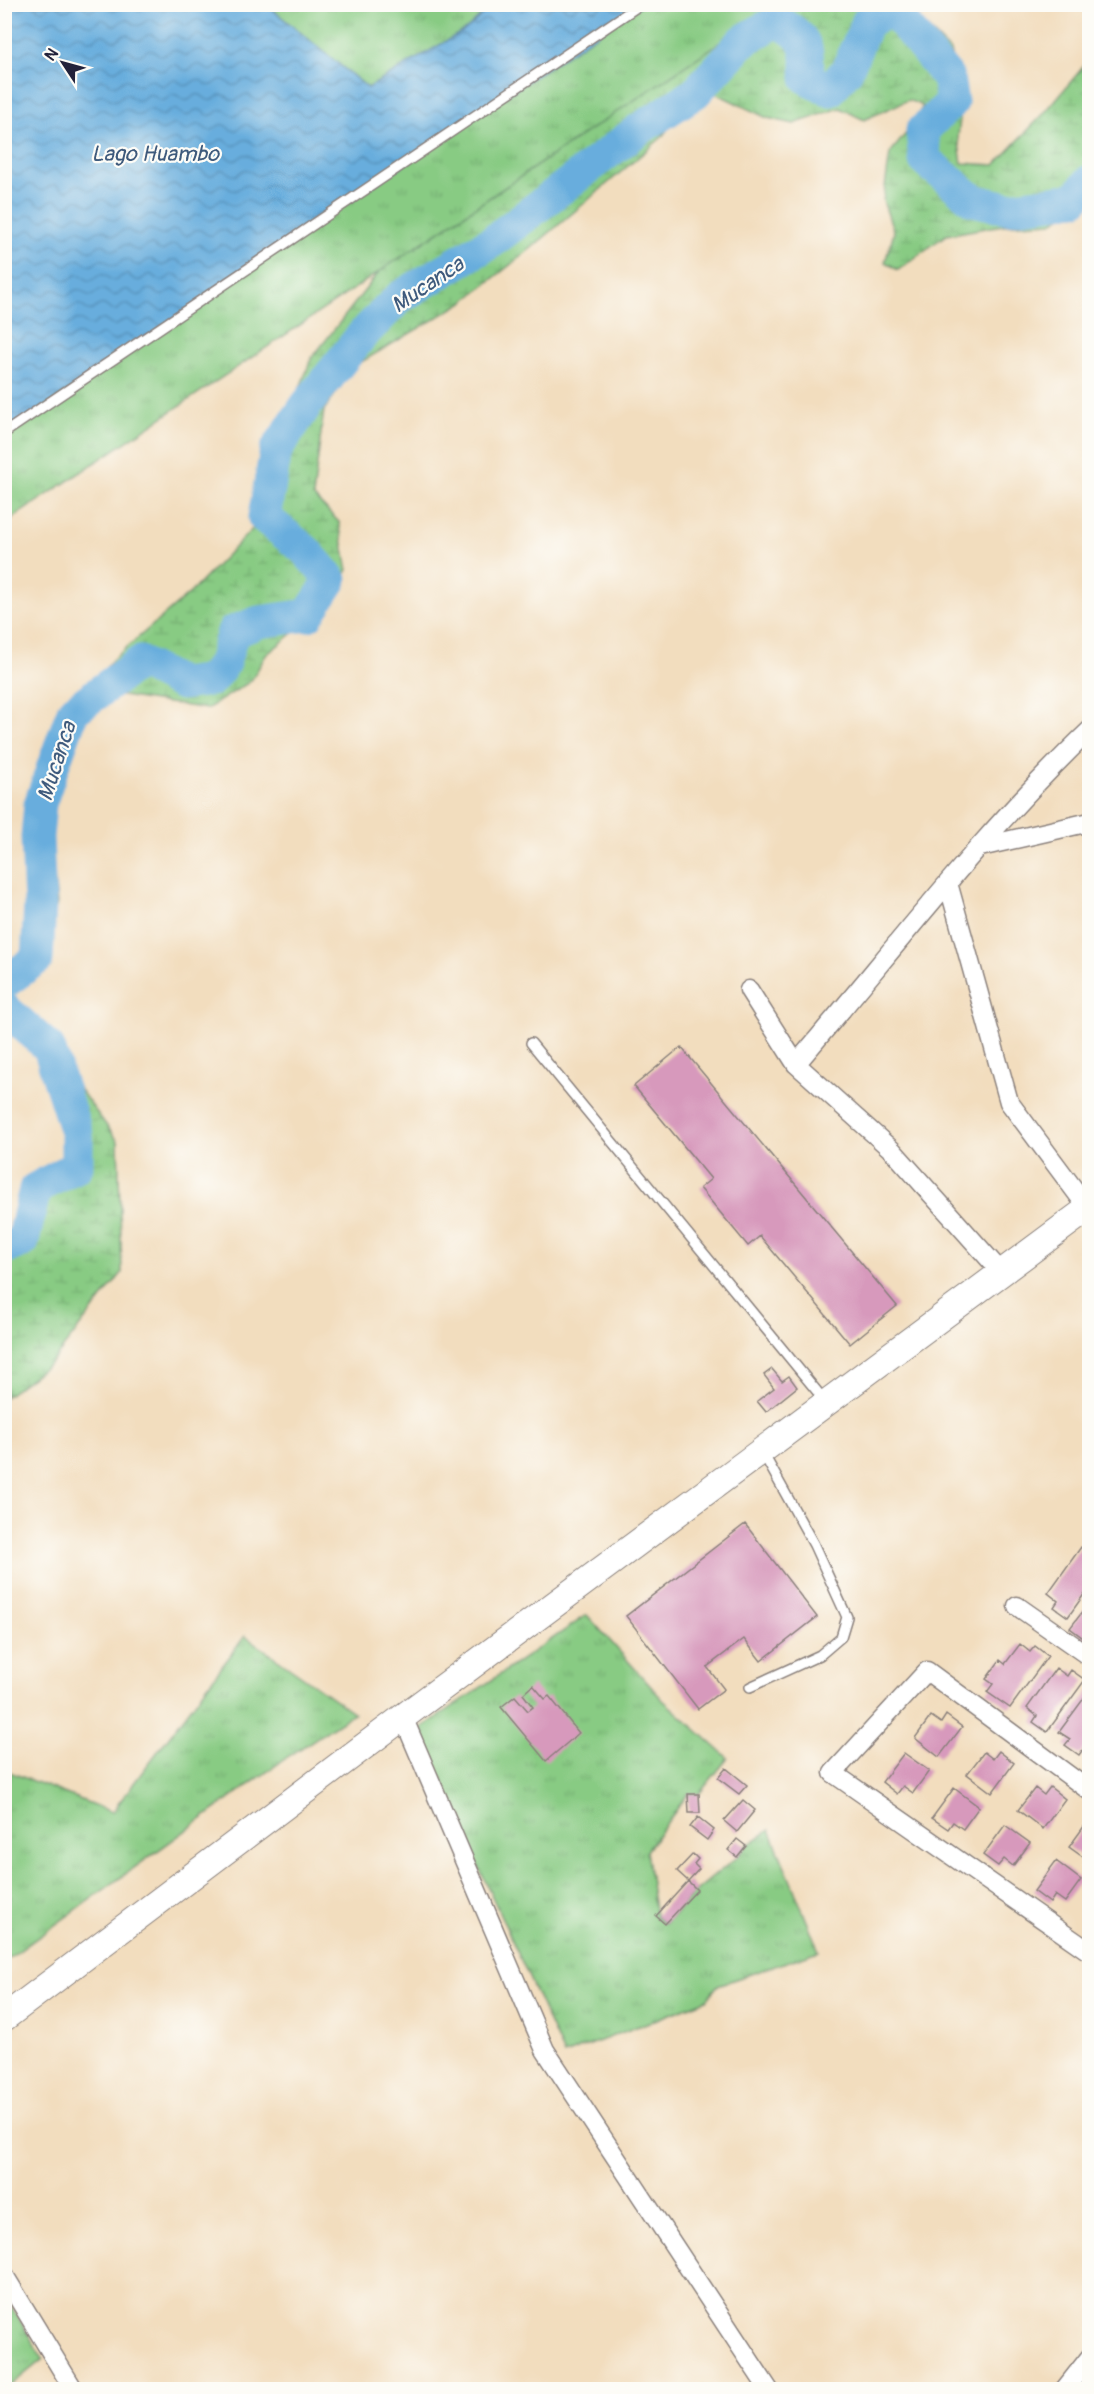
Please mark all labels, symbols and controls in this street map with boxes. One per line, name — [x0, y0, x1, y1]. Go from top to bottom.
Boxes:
north arrow — [33, 33, 93, 93]
text: N — [40, 44, 63, 65]
water label: Lago Huambo — [91, 140, 221, 168]
water label: Mucanca — [386, 249, 471, 319]
water label: Mucanca — [31, 717, 83, 804]

